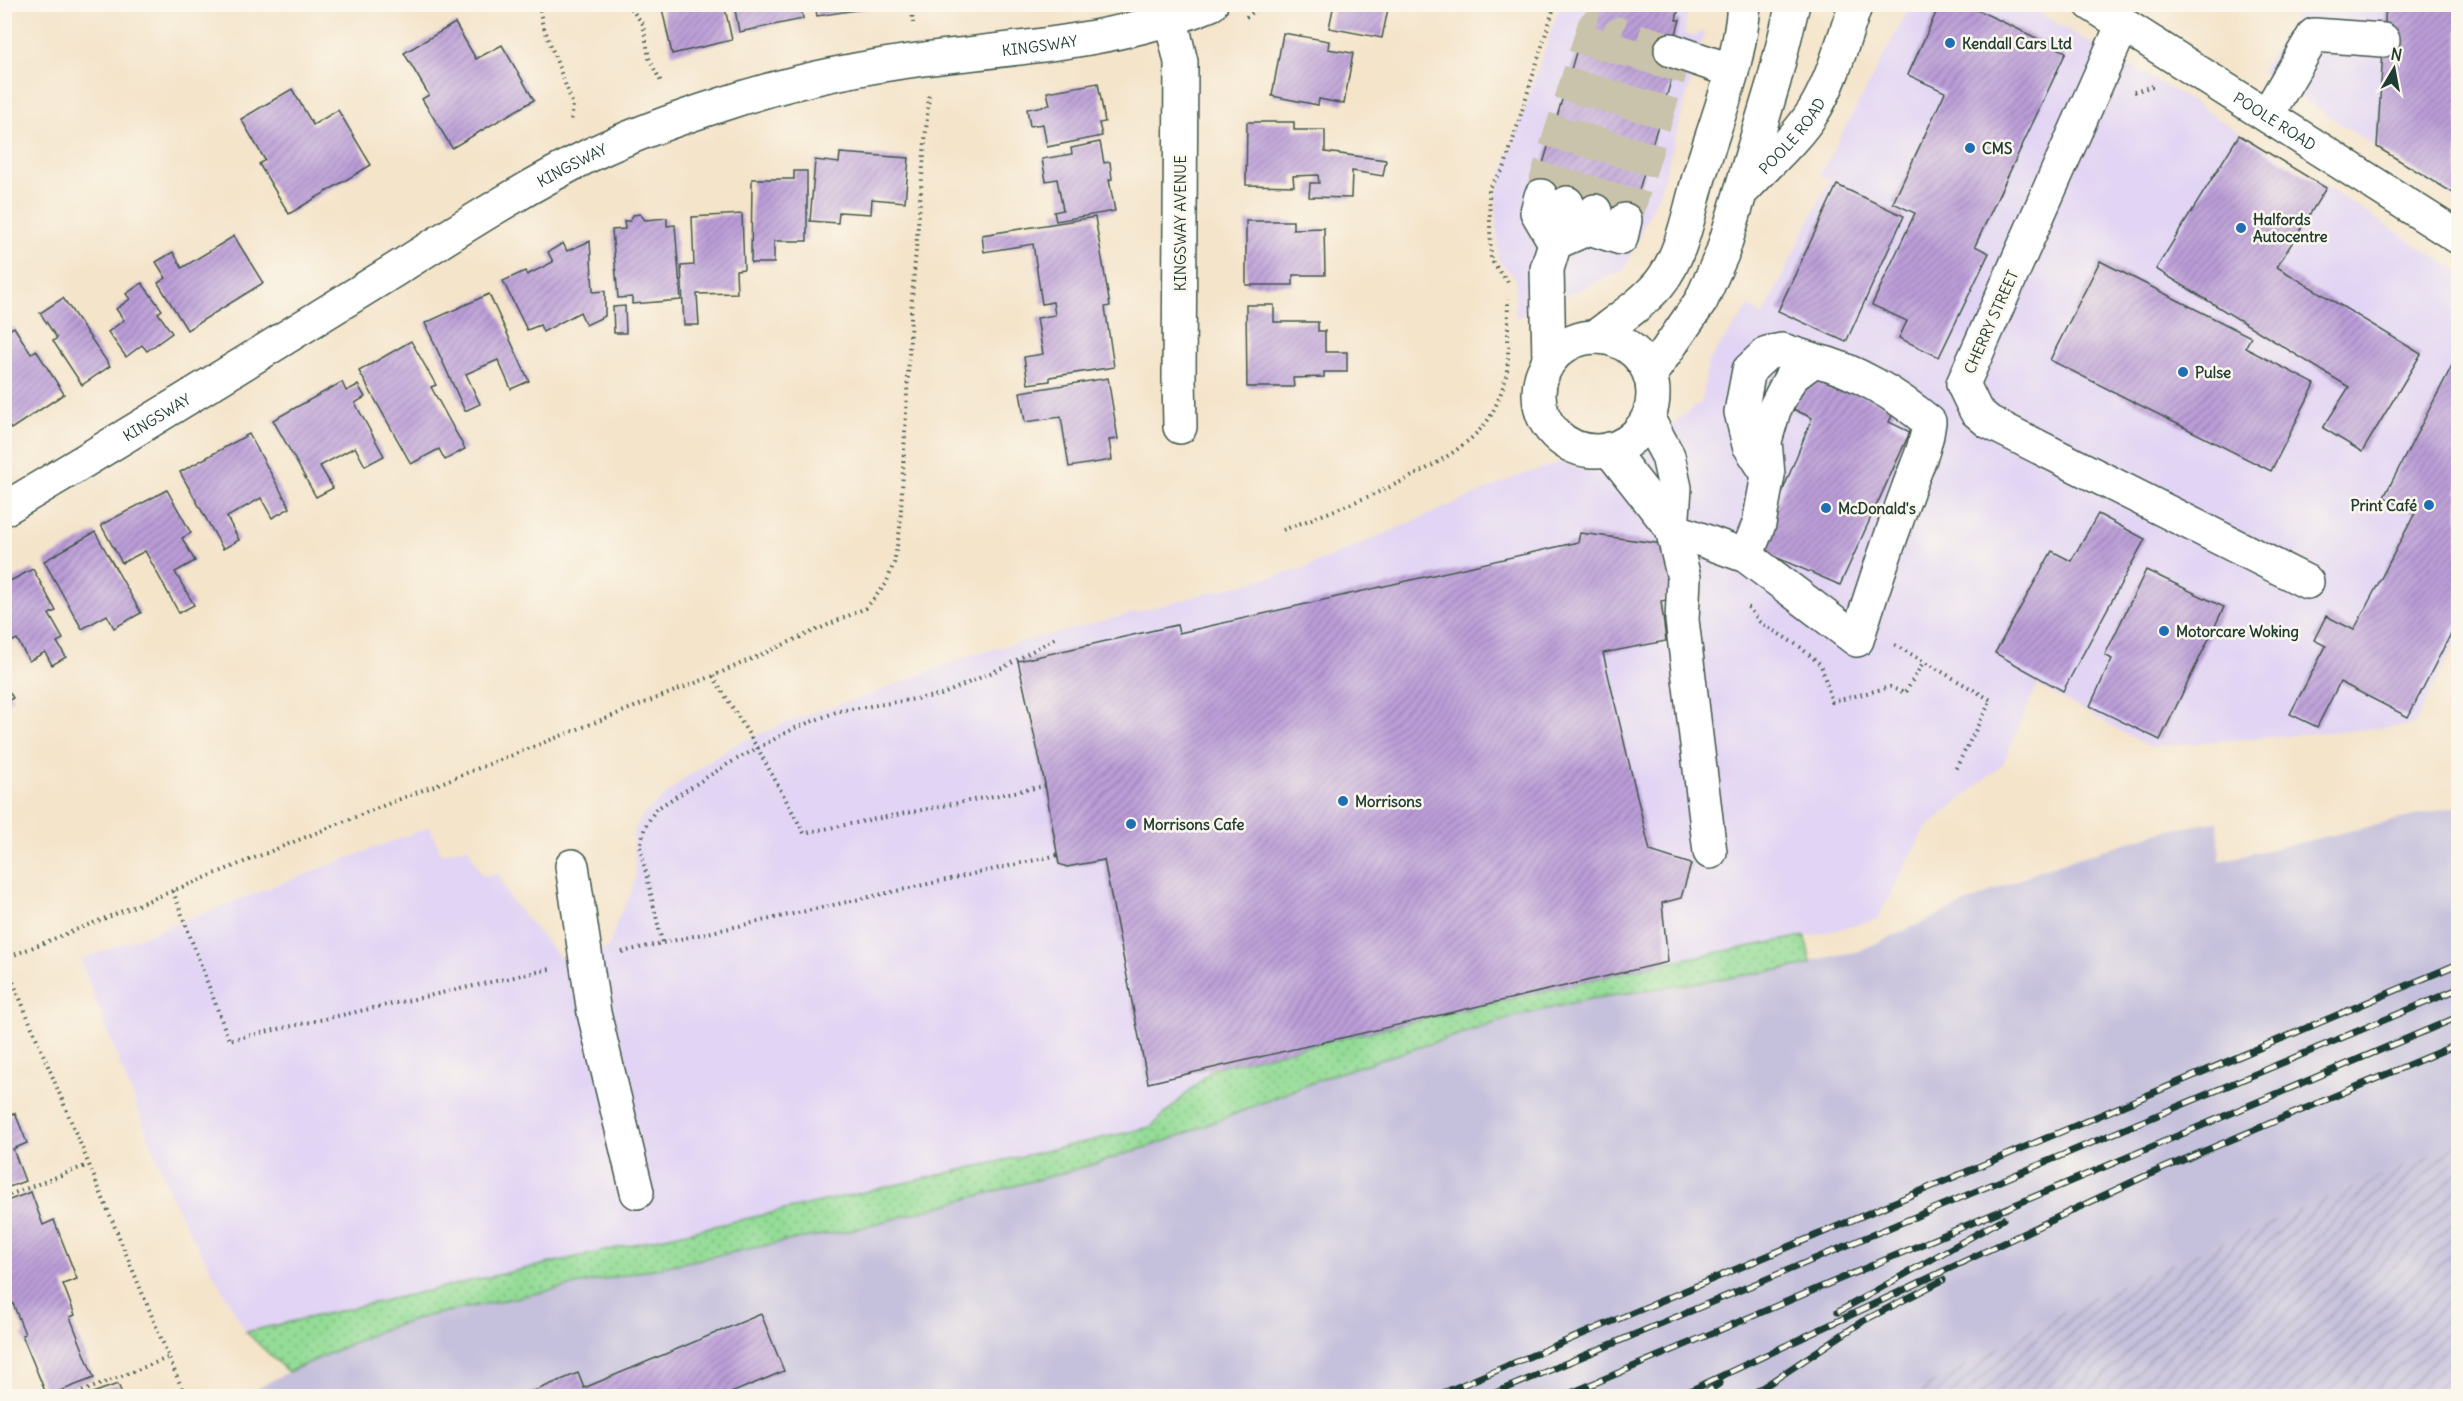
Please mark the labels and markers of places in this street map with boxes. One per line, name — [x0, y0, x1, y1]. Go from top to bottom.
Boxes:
place label: Kendall Cars Ltd — [1962, 34, 2072, 53]
marker: Kendall Cars Ltd — [1943, 36, 1957, 50]
place label: CMS — [1982, 139, 2012, 158]
marker: CMS — [1963, 141, 1977, 155]
place label: Halfords Autocentre — [2253, 210, 2328, 246]
marker: Halfords Autocentre — [2234, 221, 2248, 235]
place label: Pulse — [2195, 363, 2231, 382]
marker: Pulse — [2176, 365, 2190, 379]
place label: Print Café — [2350, 496, 2417, 515]
marker: Print Café — [2422, 498, 2436, 512]
place label: McDonald's — [1838, 499, 1916, 518]
marker: McDonald's — [1819, 501, 1833, 515]
place label: Motorcare Woking — [2176, 622, 2299, 642]
marker: Motorcare Woking — [2157, 624, 2171, 638]
place label: Morrisons — [1355, 792, 1422, 811]
marker: Morrisons — [1336, 794, 1350, 808]
place label: Morrisons Cafe — [1143, 815, 1244, 834]
marker: Morrisons Cafe — [1124, 817, 1138, 831]

